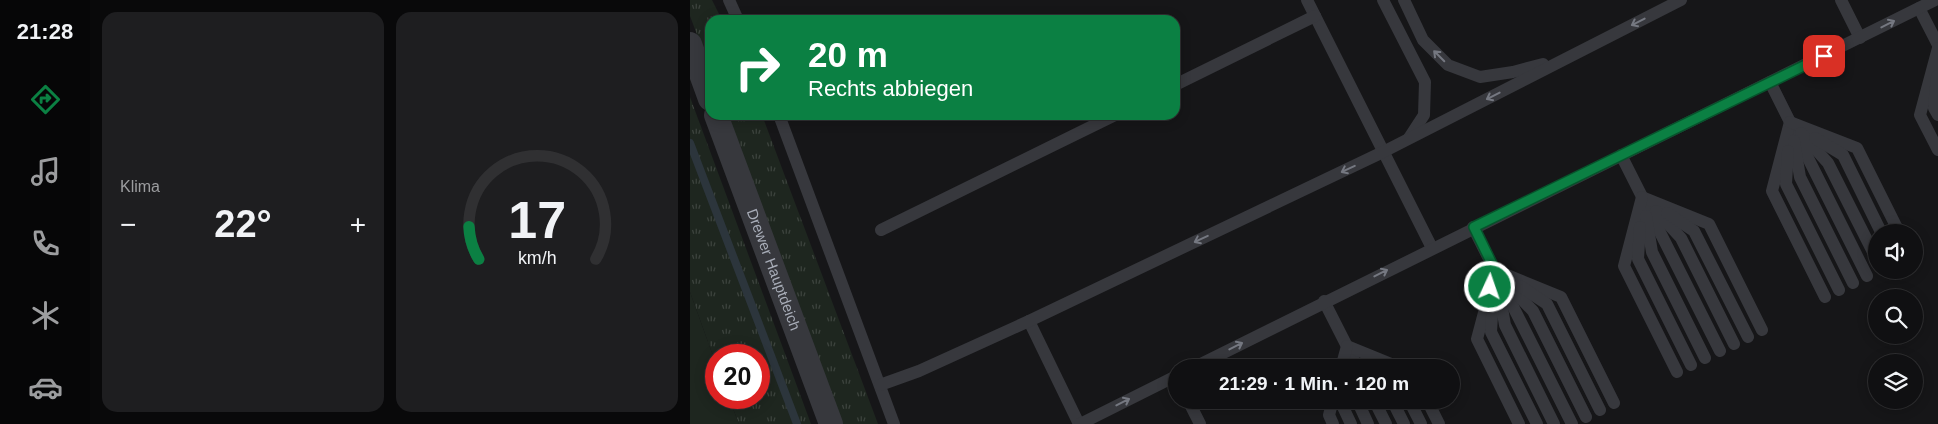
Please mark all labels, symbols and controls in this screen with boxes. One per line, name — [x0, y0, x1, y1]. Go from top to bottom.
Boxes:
one-way arrow — [1631, 18, 1646, 27]
text: 21:28 — [17, 19, 73, 44]
one-way arrow — [1881, 19, 1896, 29]
icon: right — [725, 35, 790, 100]
text: 20 m — [808, 35, 888, 74]
pin — [1803, 35, 1845, 77]
icon: arrive — [1810, 42, 1838, 70]
one-way arrow — [1434, 51, 1446, 63]
text: Rechts abbiegen — [808, 76, 973, 101]
icon: directions — [28, 82, 63, 117]
one-way arrow — [1486, 92, 1501, 101]
icon: music — [28, 154, 63, 189]
one-way arrow — [1341, 164, 1356, 174]
text: Klima — [120, 178, 160, 195]
text: 17 — [508, 191, 566, 249]
text: 22° — [214, 203, 272, 245]
street label: Drewer Hauptdeich — [744, 206, 804, 333]
text: − — [120, 209, 136, 240]
text: + — [350, 209, 366, 240]
map controls — [1868, 224, 1923, 409]
button: sound — [1868, 224, 1923, 279]
icon: phone — [28, 226, 63, 261]
one-way arrow — [1194, 234, 1209, 244]
text: km/h — [518, 248, 556, 268]
position arrow — [1463, 260, 1515, 312]
one-way arrow — [1374, 268, 1389, 278]
button: search — [1868, 289, 1923, 344]
icon: climate — [28, 298, 63, 333]
one-way arrow — [1228, 341, 1243, 350]
speed limit sign: 20 — [705, 344, 770, 409]
button: layers — [1868, 354, 1923, 409]
icon: car — [28, 370, 63, 405]
text: 21:29 · 1 Min. · 120 m — [1219, 373, 1409, 394]
one-way arrow — [1116, 397, 1131, 407]

